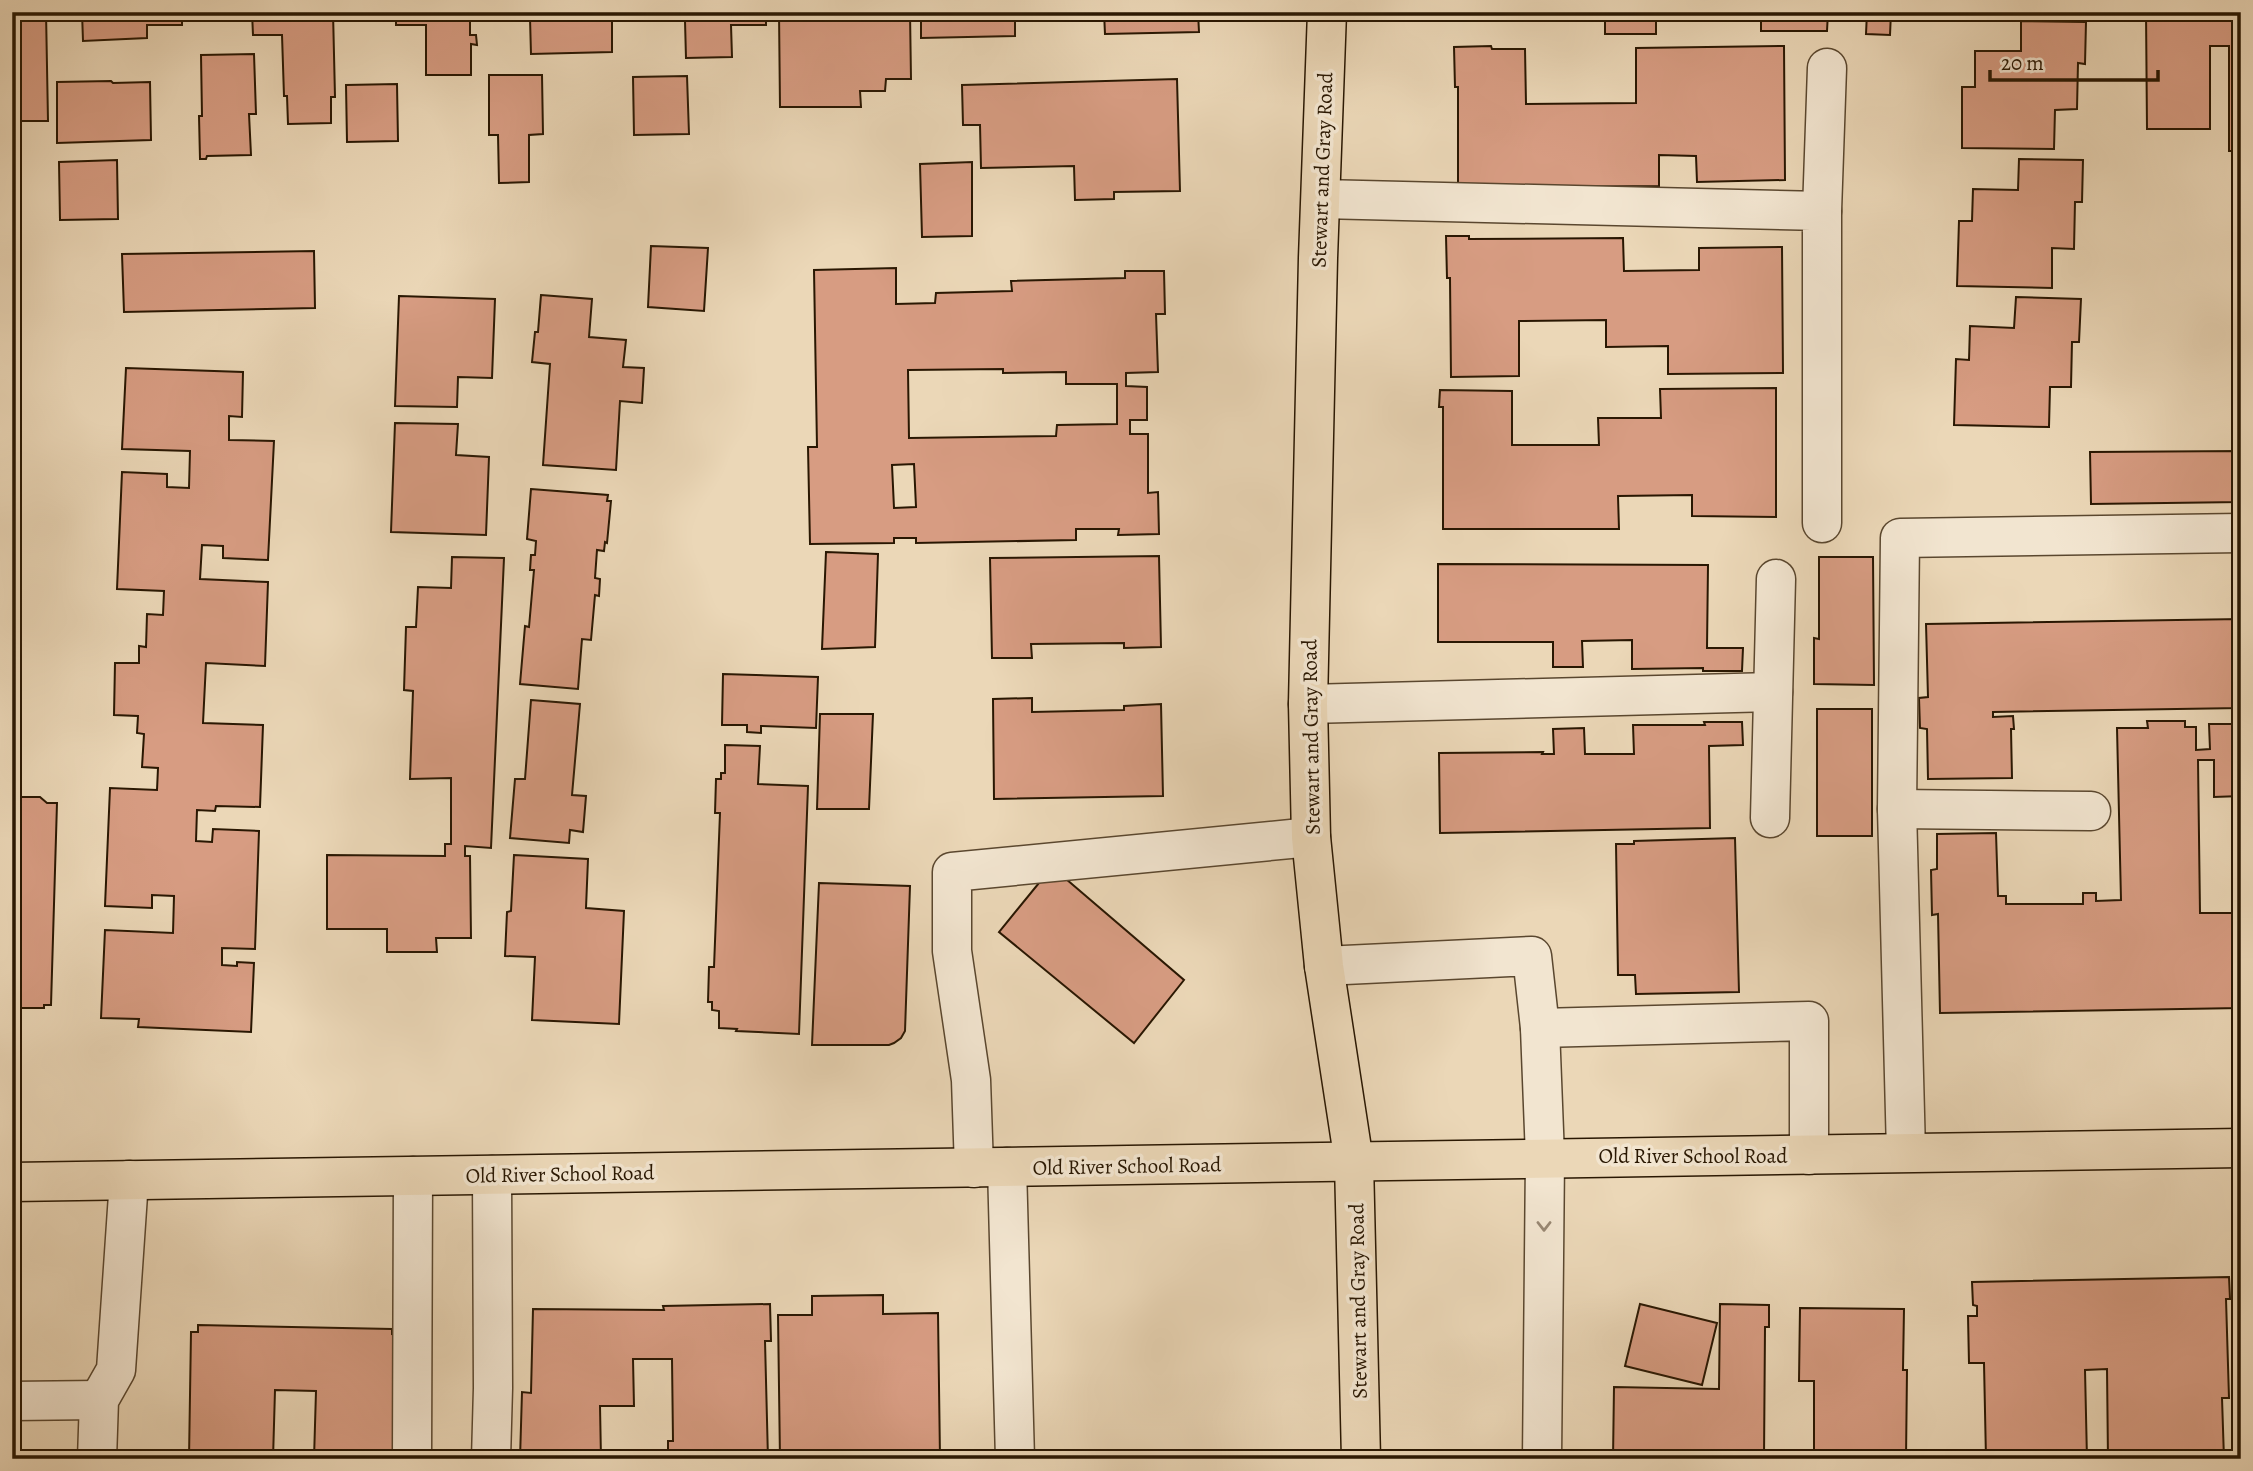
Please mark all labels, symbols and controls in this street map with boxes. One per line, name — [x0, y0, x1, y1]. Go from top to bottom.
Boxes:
scale bar — [1990, 38, 2158, 82]
text: 20 m — [2001, 49, 2044, 77]
street label: Stewart and Gray Road — [1305, 71, 1339, 268]
street label: Stewart and Gray Road — [1295, 638, 1327, 835]
street label: Old River School Road — [1599, 1142, 1788, 1170]
street label: Old River School Road — [1032, 1150, 1222, 1182]
street label: Old River School Road — [465, 1158, 655, 1190]
street label: Stewart and Gray Road — [1342, 1202, 1374, 1399]
one-way arrow — [1536, 1221, 1552, 1231]

